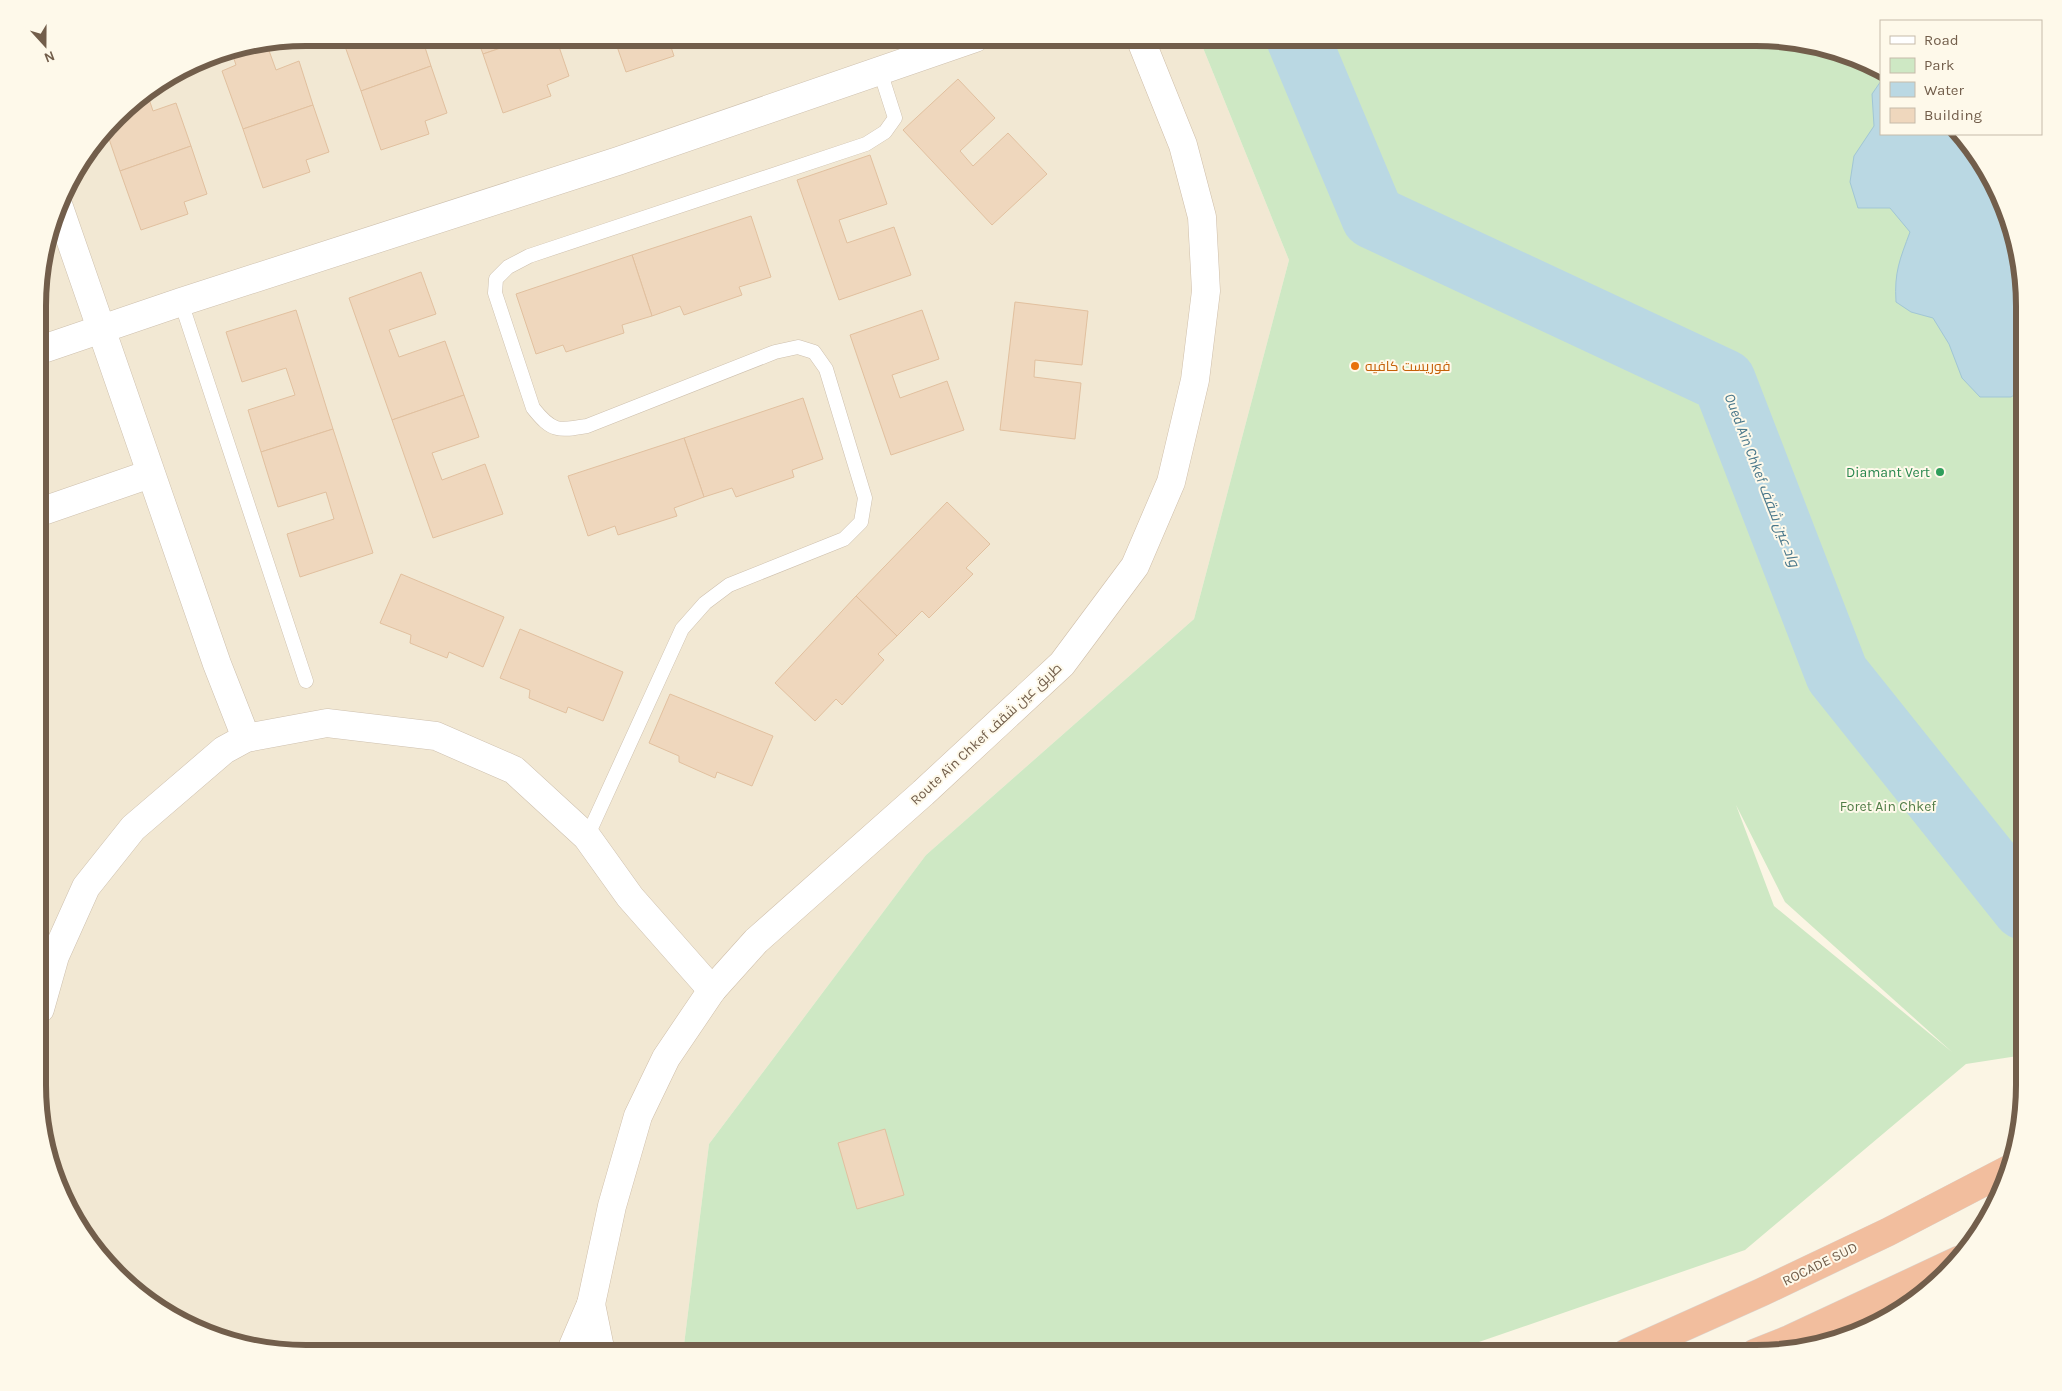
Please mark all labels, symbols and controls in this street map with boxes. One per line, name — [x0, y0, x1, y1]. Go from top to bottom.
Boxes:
north arrow — [20, 20, 70, 70]
legend — [1880, 20, 2042, 135]
text: Road — [1924, 31, 1959, 49]
text: N — [42, 47, 57, 66]
text: Park — [1924, 56, 1954, 74]
text: Water — [1924, 81, 1965, 99]
text: Building — [1924, 106, 1982, 124]
place label: فوريست كافيه — [1365, 358, 1451, 375]
marker: فوريست كافيه — [1349, 360, 1361, 372]
water label: Oued Aïn Chkef واد عين شقف — [1721, 391, 1804, 570]
place label: Diamant Vert — [1846, 464, 1930, 481]
marker: Diamant Vert — [1934, 466, 1946, 478]
street label: Route Aïn Chkef طريق عين شقف — [907, 659, 1065, 809]
park label: Foret Ain Chkef — [1840, 798, 1936, 815]
street label: ROCADE SUD — [1780, 1238, 1860, 1290]

